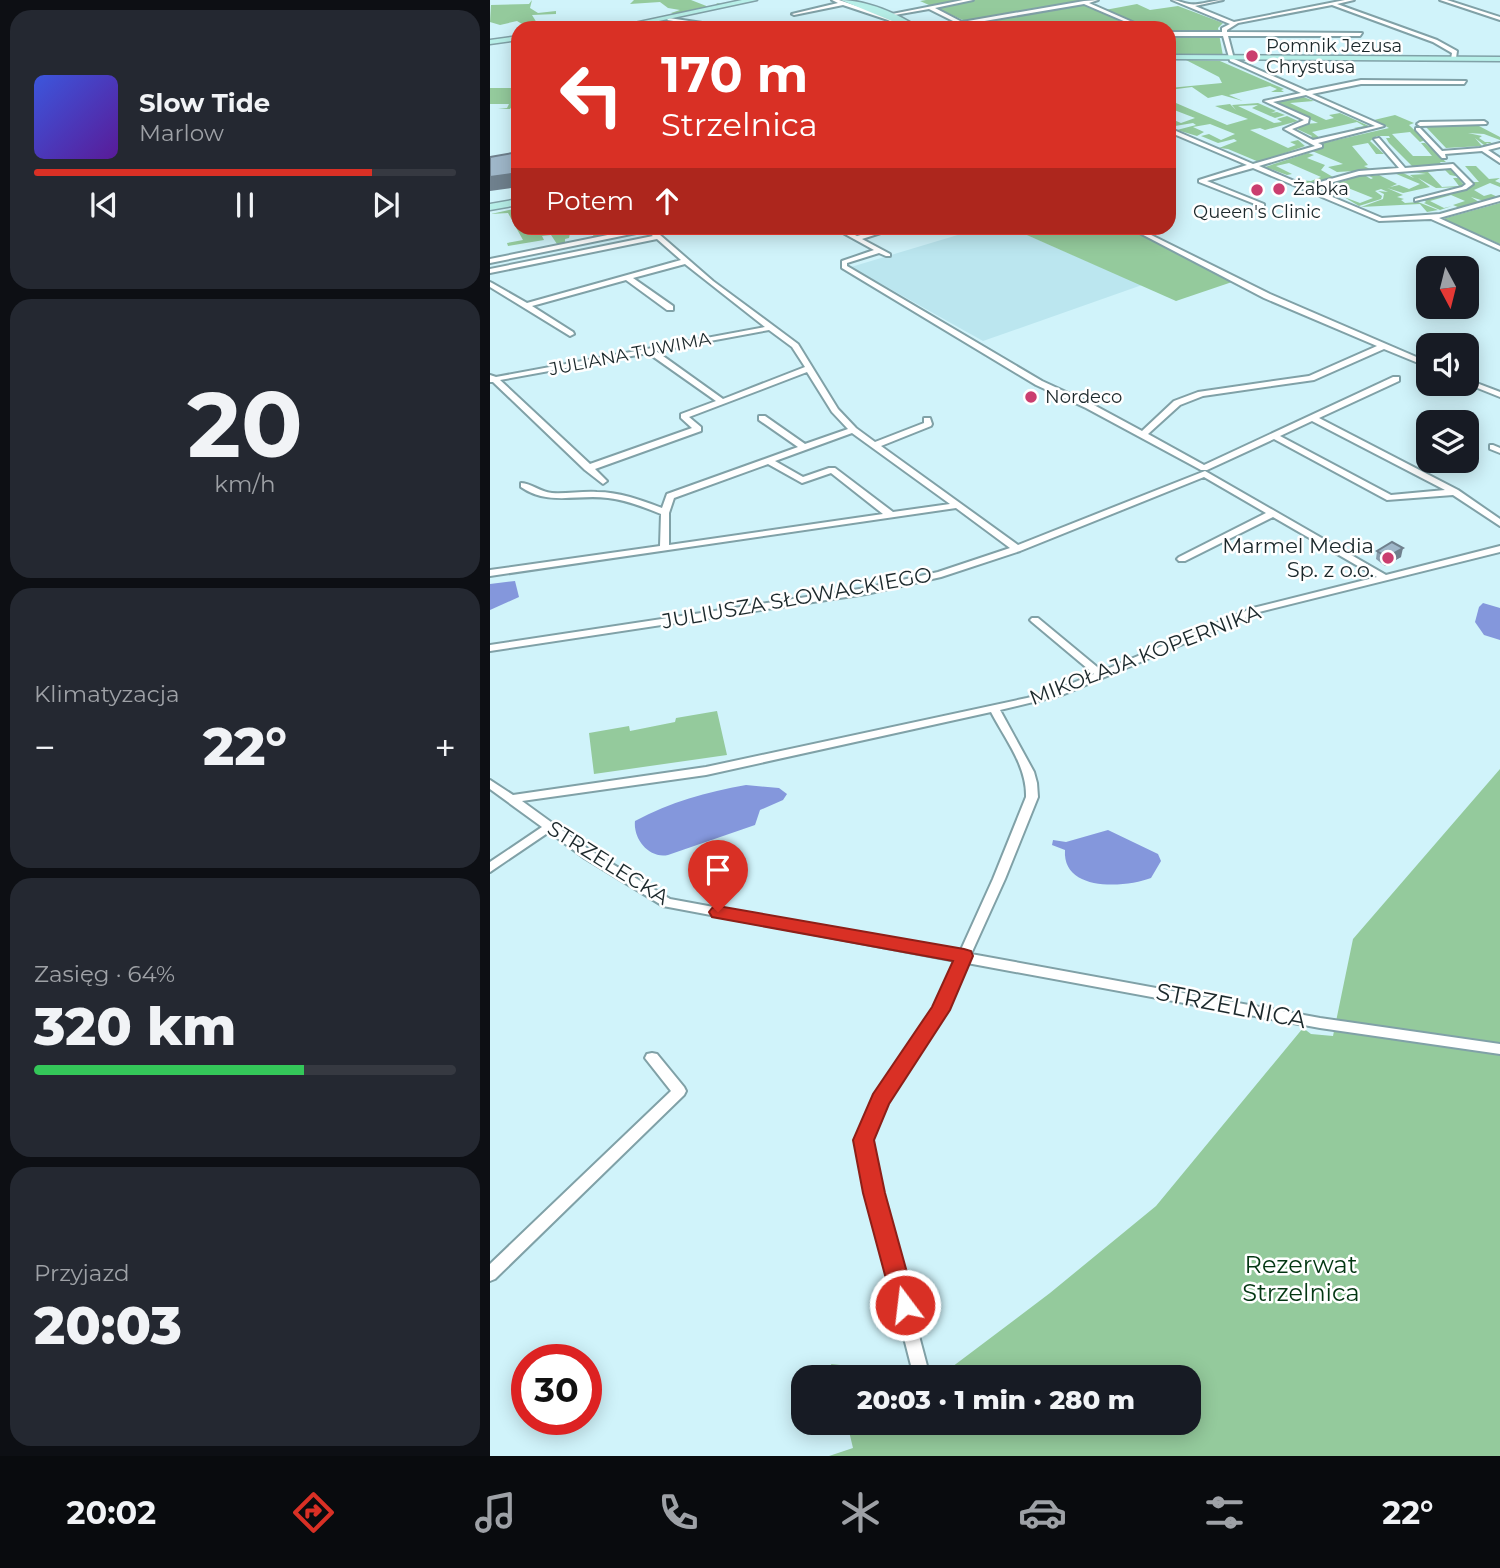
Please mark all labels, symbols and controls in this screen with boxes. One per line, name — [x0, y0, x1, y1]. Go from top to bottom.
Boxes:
place label: Pomnik Jezusa Chrystusa — [1266, 35, 1402, 78]
text: 170 m — [661, 45, 808, 104]
marker: Pomnik Jezusa Chrystusa — [1244, 48, 1260, 64]
icon: left — [546, 49, 637, 140]
text: Slow Tide — [139, 87, 270, 119]
text: Strzelnica — [661, 105, 818, 144]
text: Marlow — [139, 119, 224, 147]
place label: Żabka — [1293, 178, 1349, 200]
marker: Żabka — [1271, 181, 1287, 197]
icon: ahead — [648, 182, 686, 220]
marker: Queen's Clinic — [1249, 182, 1265, 198]
text: Potem — [546, 185, 634, 217]
icon: previous — [85, 186, 123, 224]
icon: pause — [226, 186, 264, 224]
icon: next — [367, 186, 405, 224]
place label: Queen's Clinic — [1193, 201, 1321, 223]
north arrow — [1416, 256, 1479, 318]
map controls — [1416, 256, 1479, 473]
street label: JULIANA TUWIMA — [546, 328, 713, 381]
button: sound — [1416, 333, 1479, 396]
text: 20 — [187, 369, 303, 480]
place label: Nordeco — [1045, 386, 1122, 408]
marker: Nordeco — [1023, 389, 1039, 405]
button: layers — [1416, 410, 1479, 473]
text: km/h — [214, 470, 276, 498]
place label: Marmel Media Sp. z o.o. — [1222, 533, 1374, 582]
marker: Marmel Media Sp. z o.o. — [1380, 550, 1396, 566]
street label: JULIUSZA SŁOWACKIEGO — [659, 561, 934, 634]
street label: MIKOŁAJA KOPERNIKA — [1026, 599, 1265, 710]
text: Klimatyzacja — [34, 680, 180, 708]
text: 22° — [203, 715, 287, 778]
text: − — [34, 724, 56, 771]
text: + — [434, 724, 456, 771]
street label: STRZELECKA — [543, 815, 674, 910]
pin — [688, 840, 748, 912]
icon: arrive — [699, 851, 737, 889]
text: Zasięg · 64% — [34, 960, 175, 988]
street label: STRZELNICA — [1154, 977, 1309, 1034]
text: 320 km — [34, 995, 236, 1058]
park label: Rezerwat Strzelnica — [1242, 1250, 1360, 1307]
text: Przyjazd — [34, 1259, 130, 1287]
position arrow — [868, 1268, 942, 1342]
text: 20:03 — [34, 1294, 182, 1357]
speed limit sign: 30 — [511, 1344, 602, 1435]
text: 20:03 · 1 min · 280 m — [857, 1384, 1135, 1416]
icon: directions — [289, 1488, 338, 1537]
icon: music — [471, 1488, 520, 1537]
icon: phone — [654, 1488, 703, 1537]
icon: climate — [836, 1488, 885, 1537]
icon: car — [1018, 1488, 1067, 1537]
icon: filters — [1200, 1488, 1249, 1537]
text: 20:02 — [67, 1493, 156, 1532]
text: 22° — [1382, 1493, 1433, 1532]

